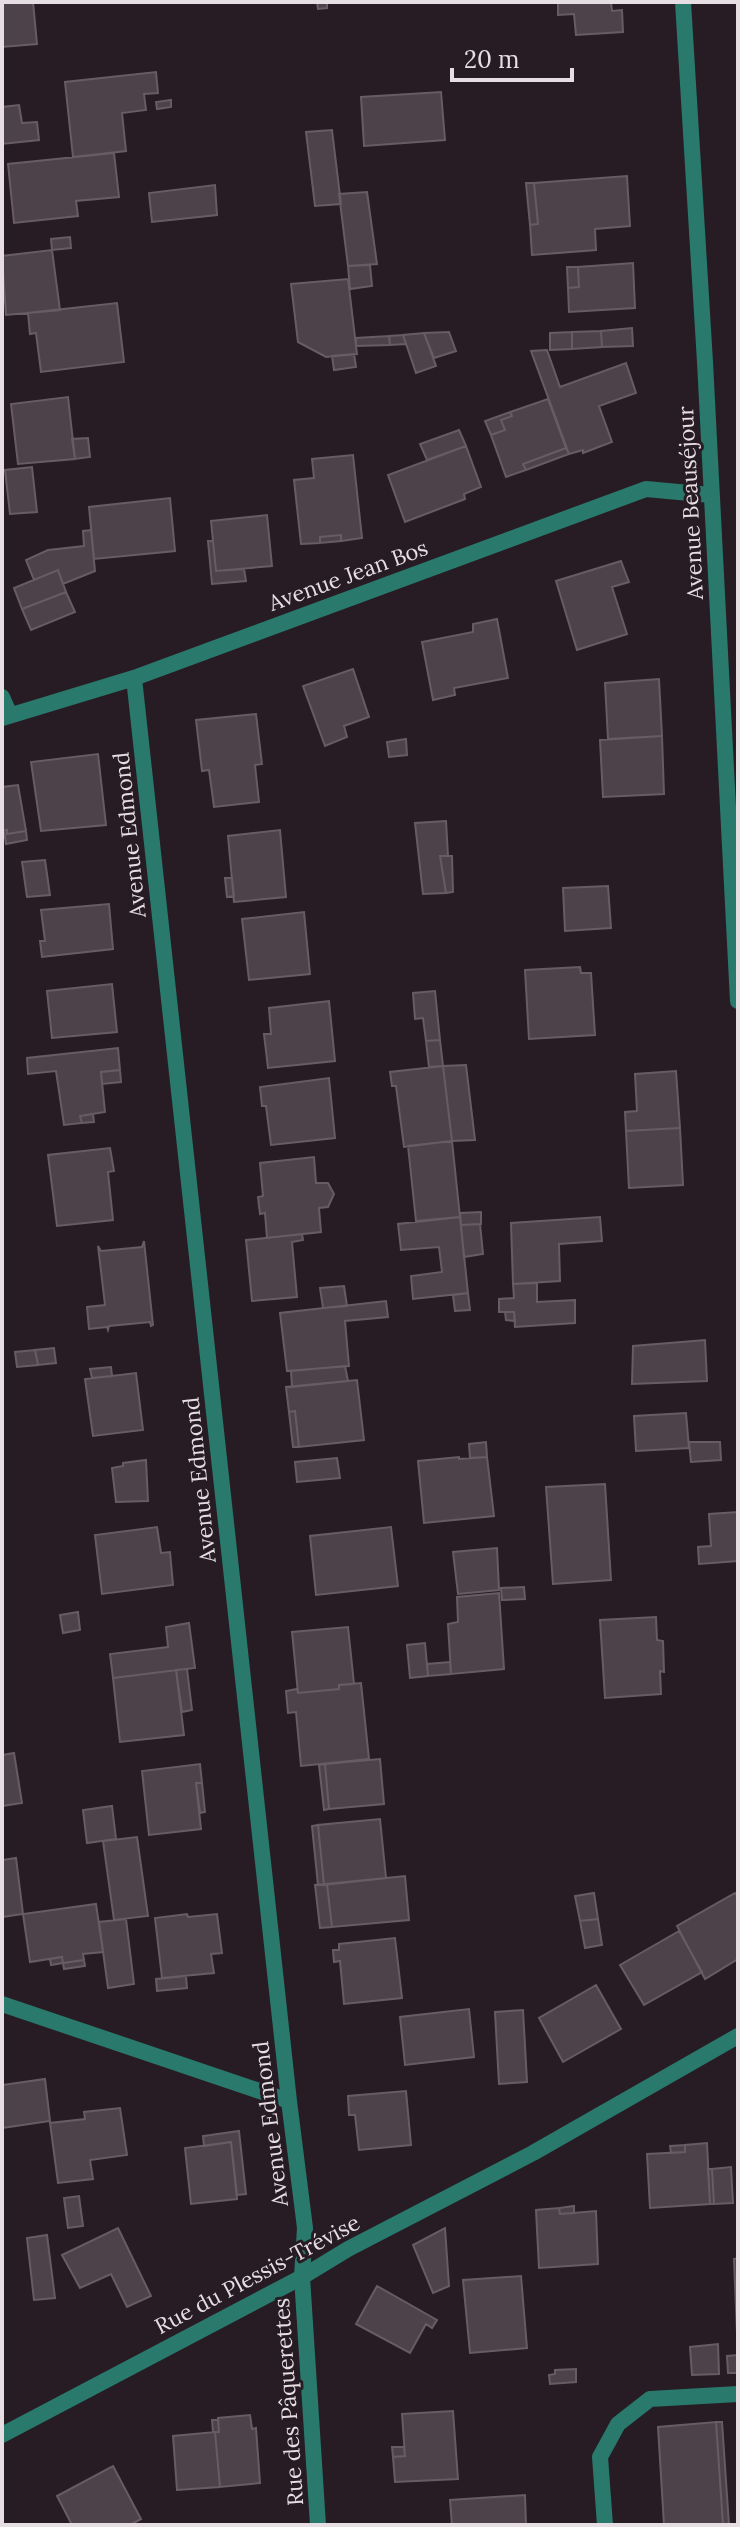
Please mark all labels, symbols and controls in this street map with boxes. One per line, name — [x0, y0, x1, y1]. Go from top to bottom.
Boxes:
scale bar — [452, 32, 572, 82]
text: 20 m — [464, 44, 520, 75]
street label: Avenue Beauséjour — [671, 405, 709, 601]
street label: Avenue Jean Bos — [264, 533, 431, 617]
street label: Avenue Edmond — [106, 751, 152, 920]
street label: Avenue Edmond — [176, 1396, 222, 1565]
street label: Avenue Edmond — [246, 2040, 294, 2209]
street label: Rue du Plessis-Trévise — [150, 2208, 364, 2340]
street label: Rue des Pâquerettes — [267, 2297, 309, 2507]

